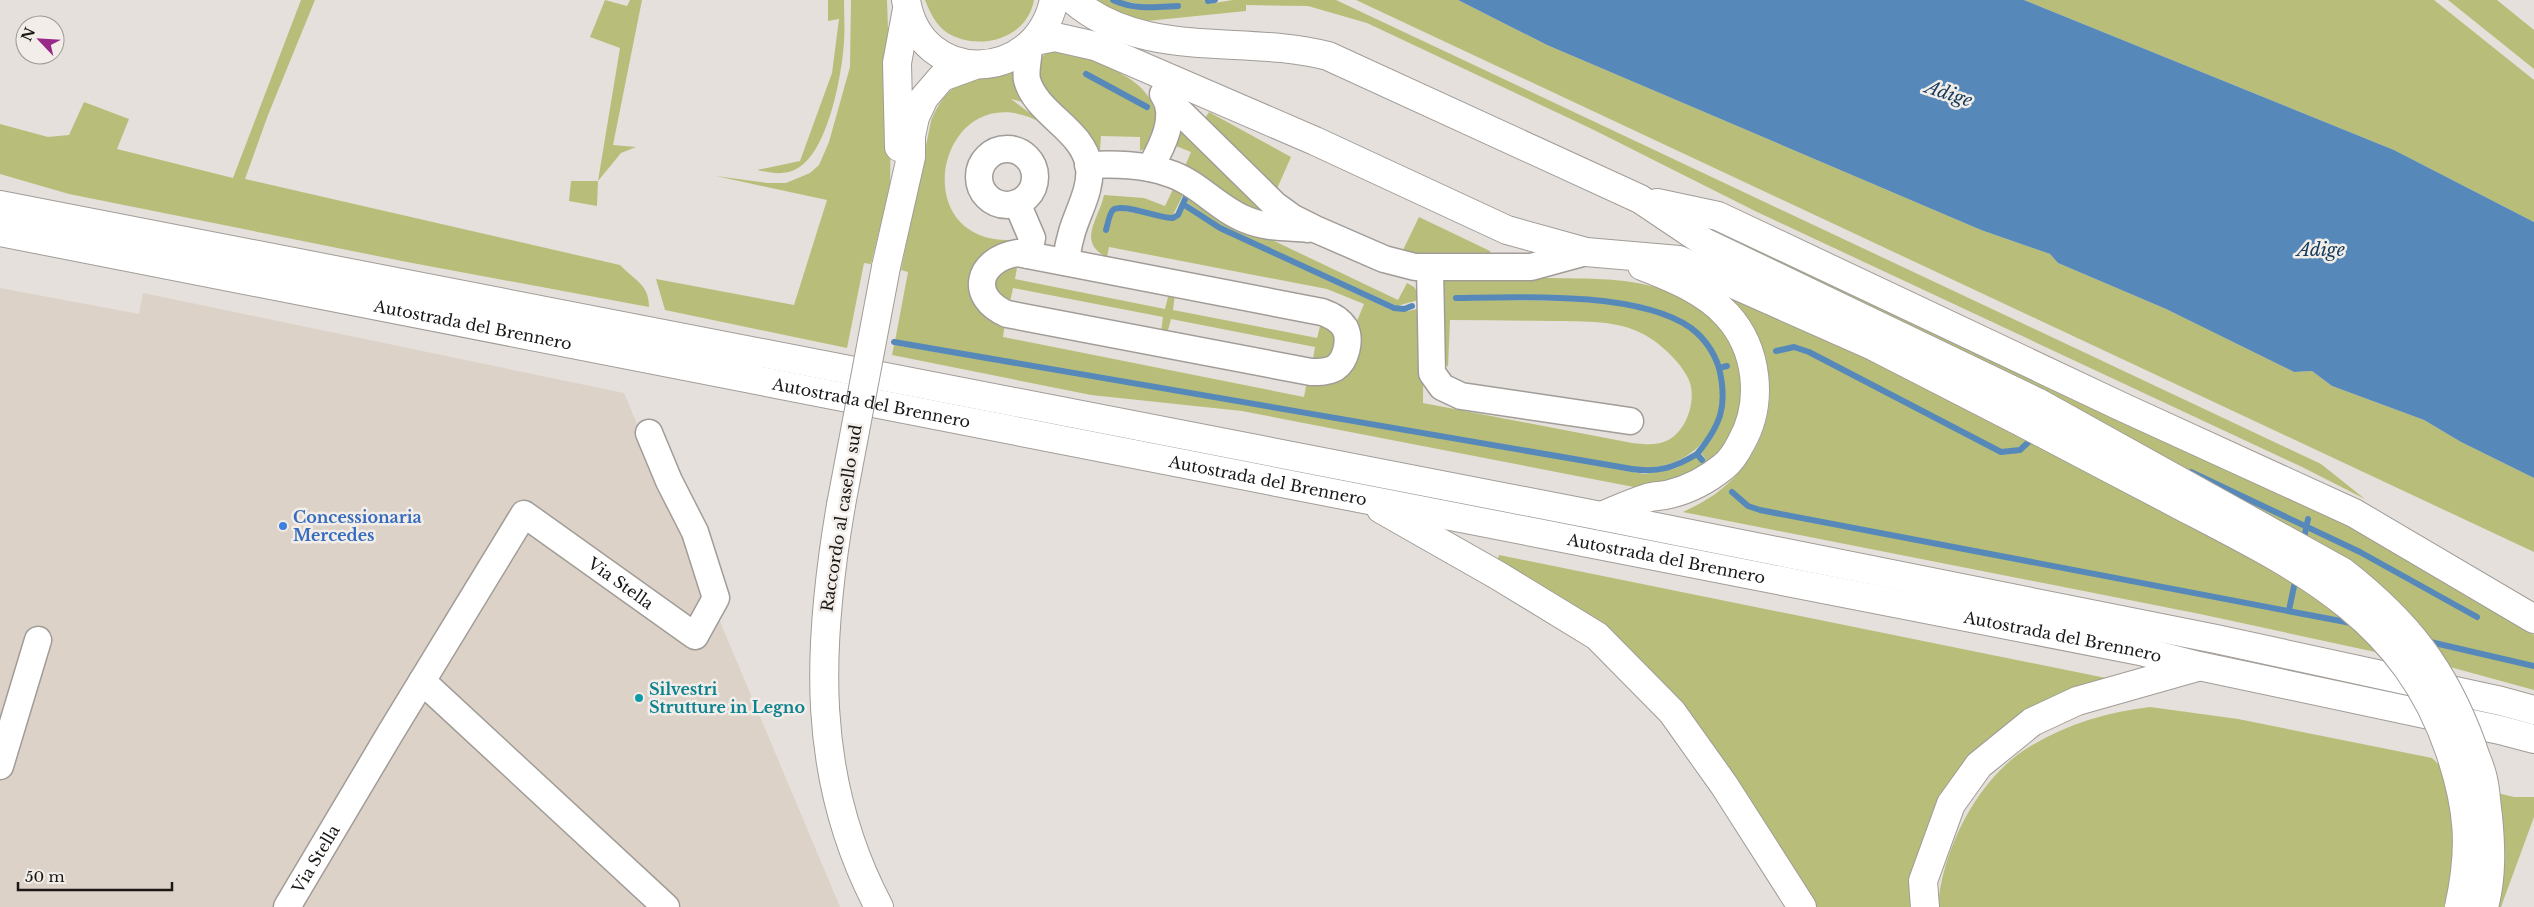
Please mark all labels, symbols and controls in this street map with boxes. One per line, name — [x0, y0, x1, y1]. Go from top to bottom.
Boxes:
north arrow — [15, 15, 65, 65]
text: N — [17, 25, 39, 44]
water label: Adige — [1921, 76, 1975, 112]
water label: Adige — [2295, 239, 2345, 261]
street label: Autostrada del Brennero — [371, 295, 574, 354]
street label: Autostrada del Brennero — [770, 373, 972, 432]
street label: Raccordo al casello sud — [816, 423, 866, 613]
street label: Autostrada del Brennero — [1166, 451, 1369, 509]
place label: Concessionaria Mercedes — [293, 507, 422, 545]
marker: Concessionaria Mercedes — [277, 520, 289, 532]
street label: Autostrada del Brennero — [1565, 529, 1767, 587]
street label: Via Stella — [583, 552, 658, 613]
street label: Autostrada del Brennero — [1961, 607, 2164, 666]
place label: Silvestri Strutture in Legno — [649, 679, 805, 717]
marker: Silvestri Strutture in Legno — [633, 692, 645, 704]
street label: Via Stella — [287, 821, 344, 897]
scale bar — [18, 860, 171, 892]
text: 50 m — [25, 867, 65, 886]

